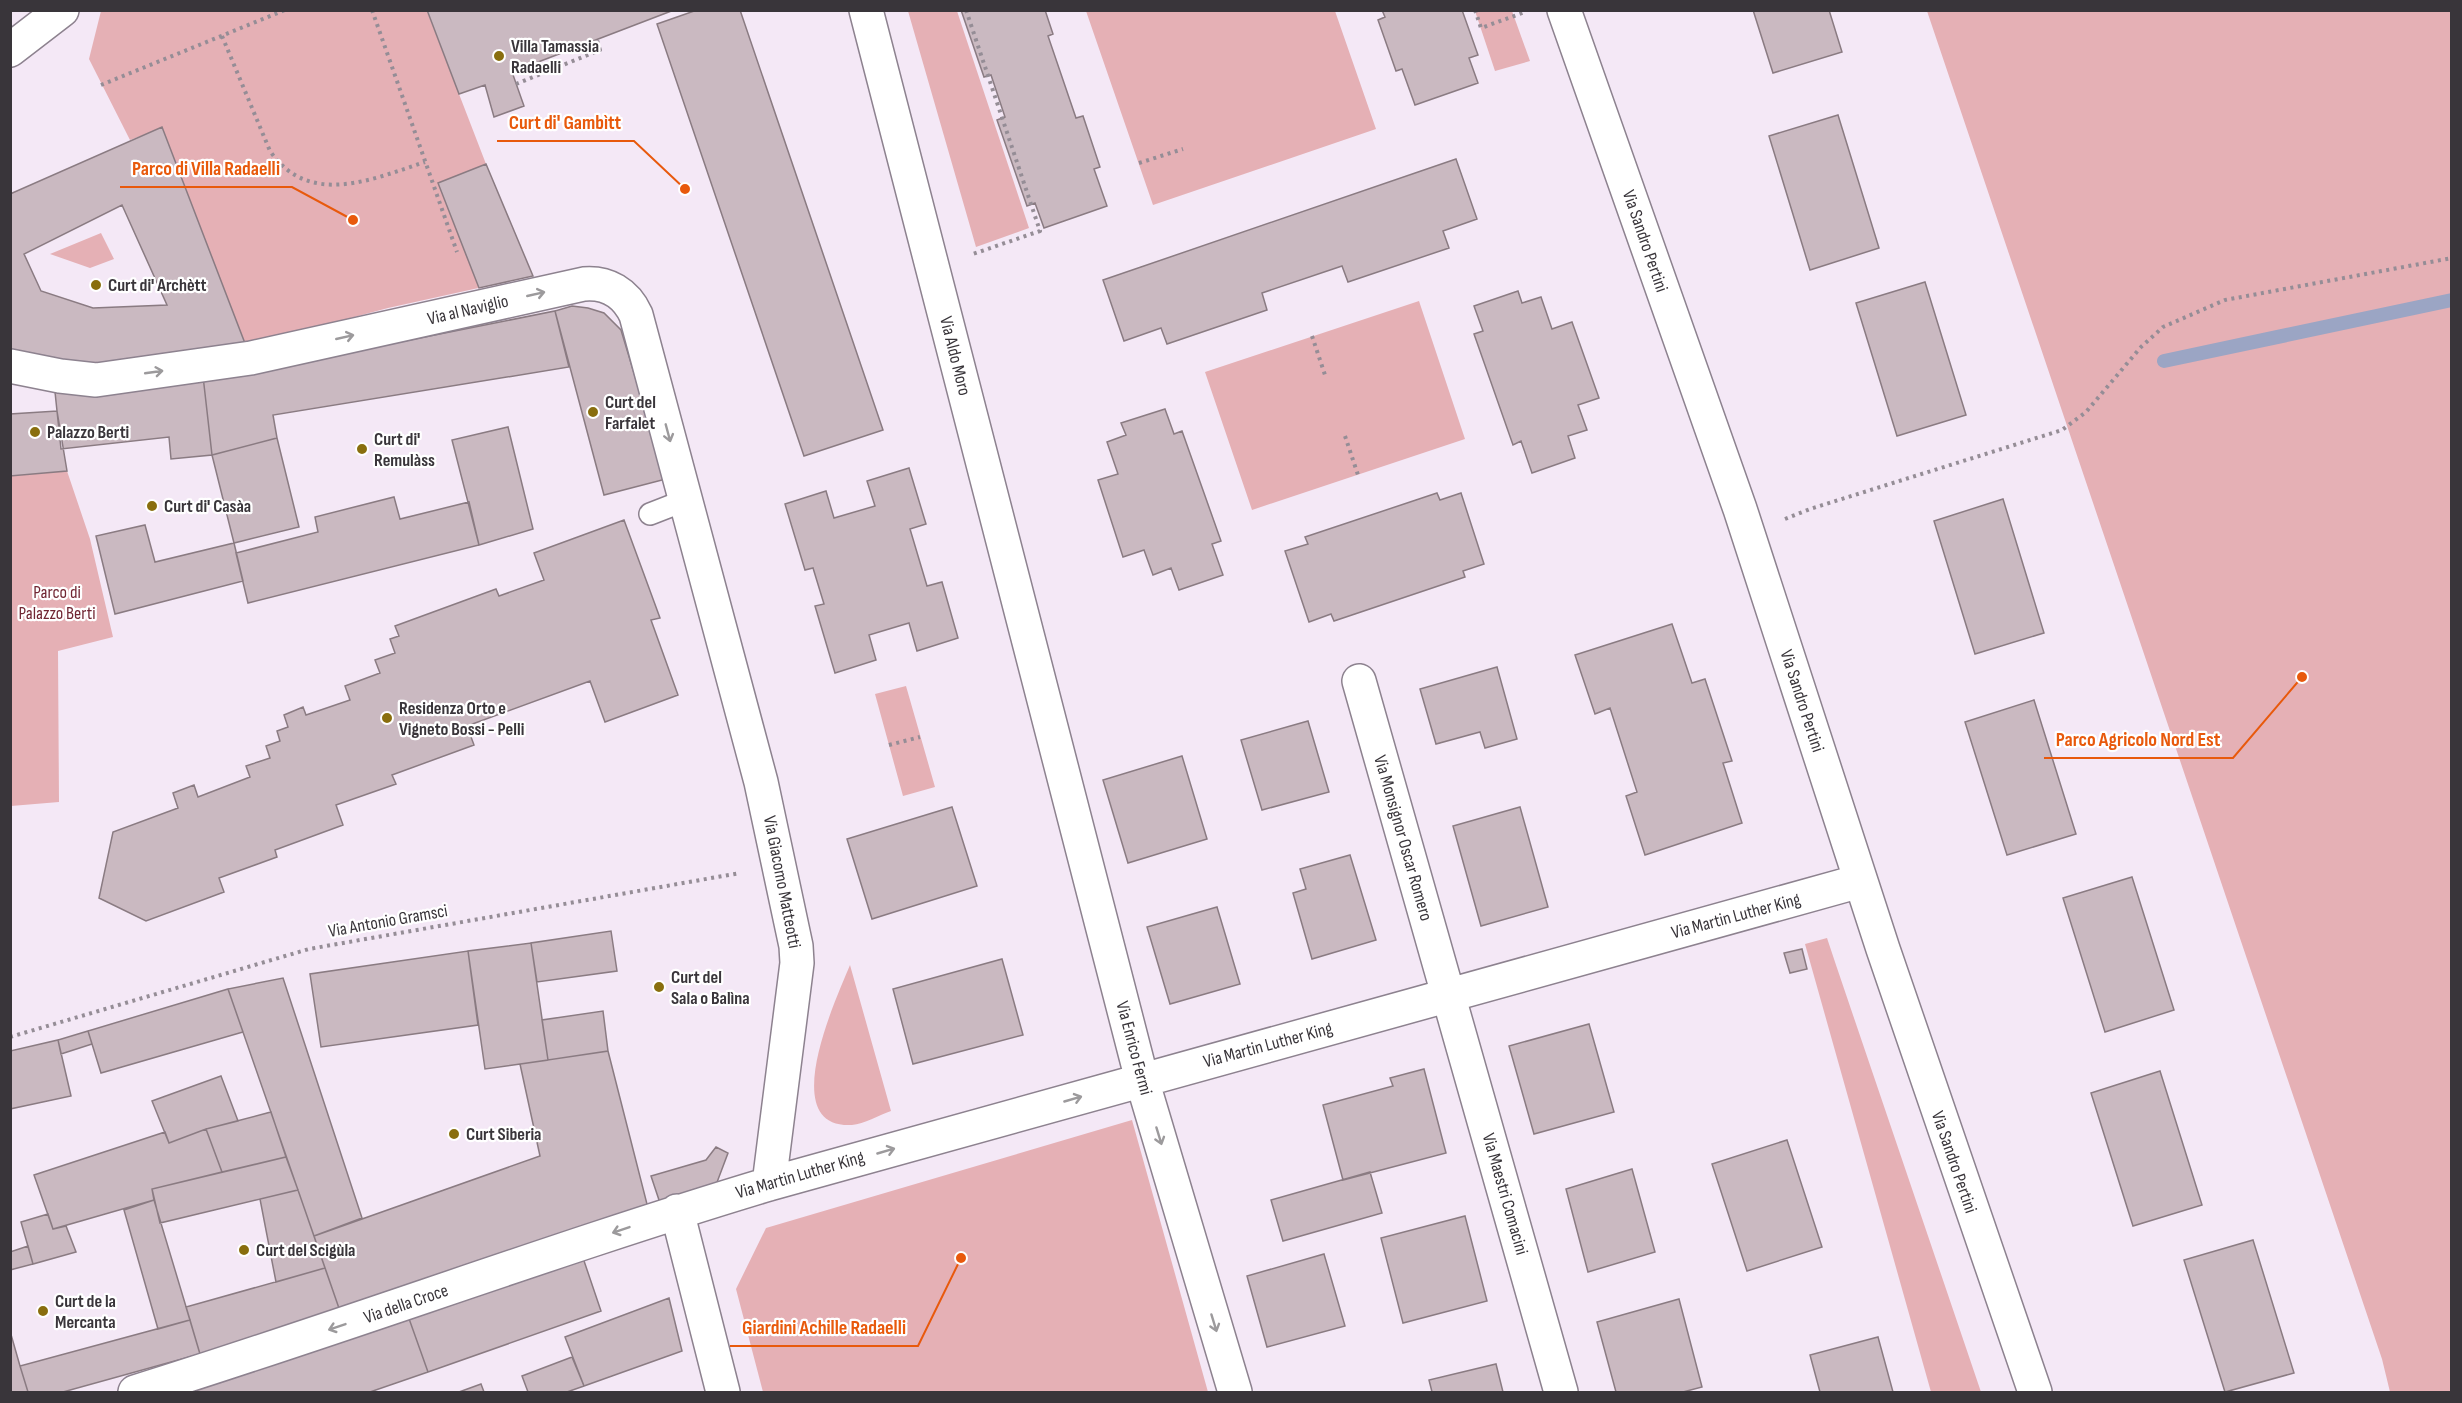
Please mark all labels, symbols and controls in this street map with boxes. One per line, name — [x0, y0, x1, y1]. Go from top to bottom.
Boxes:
place label: Villa Tamassia Radaelli — [511, 36, 599, 78]
marker: Villa Tamassia Radaelli — [492, 49, 506, 63]
callout: Curt di' Gambìtt — [497, 103, 634, 141]
text: Curt di' Gambìtt — [509, 111, 622, 135]
callout: Parco di Villa Radaelli — [120, 149, 292, 187]
text: Parco di Villa Radaelli — [132, 157, 280, 181]
street label: Via Sandro Pertini — [1618, 187, 1672, 295]
place label: Curt di' Archètt — [108, 275, 207, 296]
marker: Curt di' Archètt — [89, 278, 103, 292]
one-way arrow — [526, 288, 545, 300]
street label: Via al Naviglio — [425, 291, 511, 329]
street label: Via Aldo Moro — [935, 314, 975, 398]
one-way arrow — [336, 331, 355, 343]
one-way arrow — [143, 366, 163, 377]
place label: Curt del Farfalet — [605, 392, 656, 434]
marker: Curt del Farfalet — [586, 405, 600, 419]
place label: Palazzo Berti — [47, 422, 129, 443]
one-way arrow — [663, 423, 674, 442]
marker: Palazzo Berti — [28, 425, 42, 439]
place label: Curt di' Remulàss — [374, 429, 435, 471]
marker: Curt di' Remulàss — [355, 442, 369, 456]
place label: Curt di' Casàa — [164, 496, 251, 517]
marker: Curt di' Casàa — [145, 499, 159, 513]
park label: Parco di Palazzo Berti — [18, 582, 96, 624]
street label: Via Sandro Pertini — [1776, 647, 1828, 755]
place label: Residenza Orto e Vigneto Bossi - Pelli — [399, 698, 525, 740]
marker: Residenza Orto e Vigneto Bossi - Pelli — [380, 711, 394, 725]
callout: Parco Agricolo Nord Est — [2044, 720, 2233, 758]
text: Parco Agricolo Nord Est — [2056, 728, 2221, 752]
street label: Via Monsignor Oscar Romero — [1369, 753, 1437, 923]
street label: Via Giacomo Matteotti — [759, 814, 805, 950]
street label: Via Martin Luther King — [1669, 889, 1803, 943]
street label: Via Antonio Gramsci — [327, 900, 449, 942]
place label: Curt del Sala o Balìna — [671, 967, 750, 1009]
marker: Curt del Sala o Balìna — [652, 980, 666, 994]
street label: Via Enrico Fermi — [1111, 999, 1157, 1097]
street label: Via Martin Luther King — [1201, 1018, 1335, 1072]
one-way arrow — [1064, 1092, 1083, 1104]
street label: Via Sandro Pertini — [1927, 1108, 1981, 1216]
place label: Curt Siberia — [466, 1124, 541, 1145]
one-way arrow — [1154, 1126, 1165, 1145]
marker: Curt Siberia — [447, 1127, 461, 1141]
street label: Via Maestri Comacini — [1478, 1131, 1532, 1257]
one-way arrow — [876, 1145, 895, 1156]
street label: Via Martin Luther King — [733, 1147, 867, 1203]
one-way arrow — [612, 1226, 631, 1237]
place label: Curt del Scigùla — [256, 1240, 355, 1261]
marker: Curt del Scigùla — [237, 1243, 251, 1257]
street label: Via della Croce — [361, 1280, 451, 1328]
place label: Curt de la Mercanta — [55, 1291, 116, 1333]
marker: Curt de la Mercanta — [36, 1304, 50, 1318]
callout: Giardini Achille Radaelli — [730, 1308, 918, 1346]
one-way arrow — [1209, 1313, 1220, 1332]
text: Giardini Achille Radaelli — [742, 1316, 906, 1340]
one-way arrow — [328, 1323, 347, 1334]

